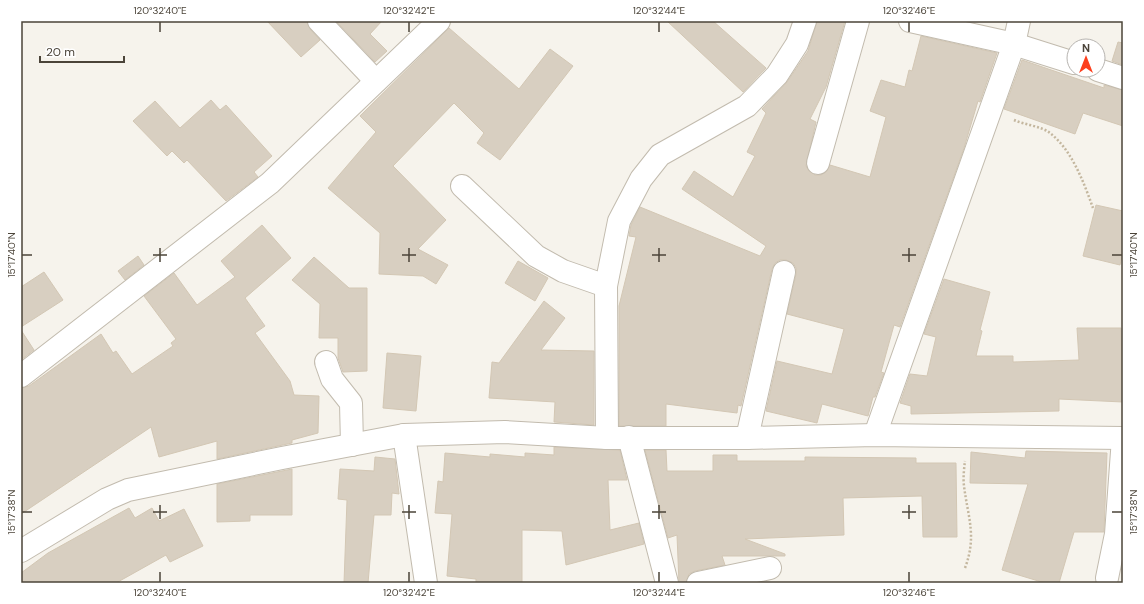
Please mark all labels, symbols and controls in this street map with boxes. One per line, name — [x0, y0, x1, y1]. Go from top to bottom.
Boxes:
text: 120°32'40"E — [133, 4, 187, 17]
text: 120°32'42"E — [383, 4, 435, 17]
text: 120°32'44"E — [633, 4, 686, 17]
text: 120°32'46"E — [883, 4, 936, 17]
scale bar — [40, 38, 124, 64]
north arrow — [1066, 38, 1106, 78]
text: N — [1082, 41, 1090, 55]
text: 20 m — [46, 44, 75, 60]
text: 15°17'40"N — [5, 232, 18, 278]
text: 15°17'40"N — [1127, 232, 1140, 278]
text: 15°17'38"N — [5, 490, 18, 534]
text: 15°17'38"N — [1127, 490, 1140, 534]
text: 120°32'40"E — [133, 586, 187, 599]
text: 120°32'42"E — [383, 586, 435, 599]
text: 120°32'44"E — [633, 586, 686, 599]
text: 120°32'46"E — [883, 586, 936, 599]

